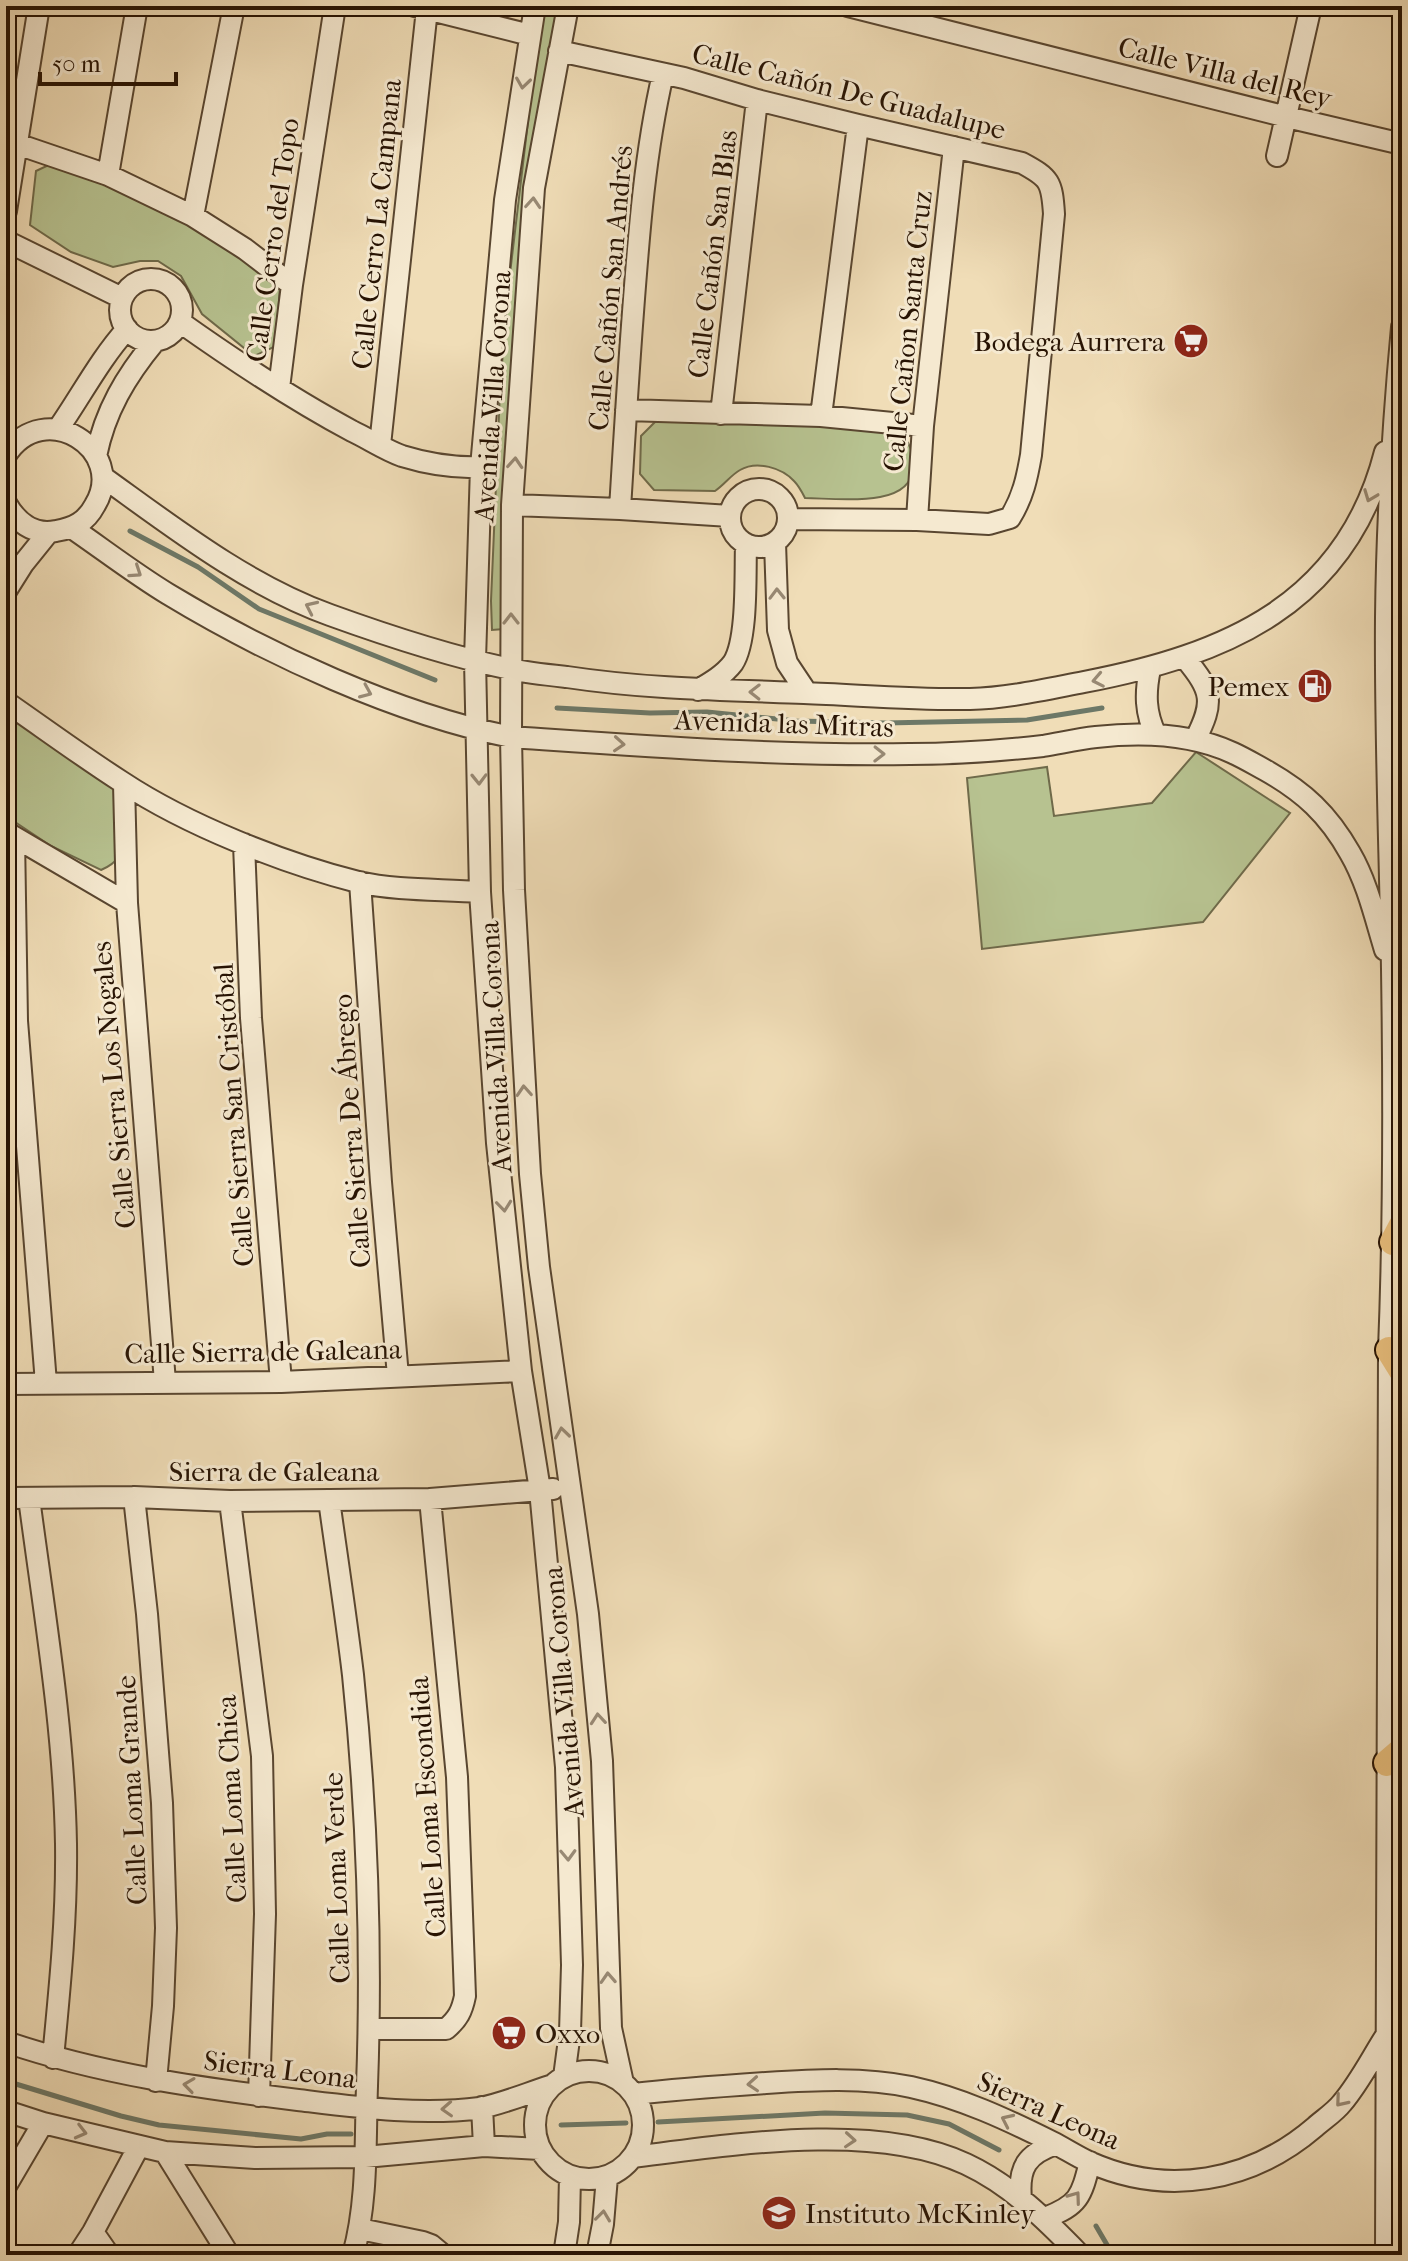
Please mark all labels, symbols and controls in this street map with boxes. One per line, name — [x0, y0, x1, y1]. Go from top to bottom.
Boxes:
street label: Calle Villa del Rey — [1115, 30, 1336, 115]
scale bar — [40, 36, 176, 86]
street label: Calle Cañón De Guadalupe — [689, 37, 1009, 146]
text: 50 m — [52, 50, 101, 78]
street label: Calle Cerro La Campana — [345, 76, 408, 371]
one-way arrow — [515, 76, 532, 90]
street label: Calle Cerro del Topo — [239, 116, 306, 364]
street label: Calle Cañón San Blas — [681, 128, 744, 380]
street label: Calle Cañón San Andrés — [582, 144, 639, 432]
street label: Calle Cañon Santa Cruz — [876, 189, 939, 473]
one-way arrow — [524, 196, 541, 209]
street label: Avenida Villa Corona — [467, 268, 518, 524]
supermarket icon: Bodega Aurrera — [1172, 322, 1210, 360]
place label: Bodega Aurrera — [974, 325, 1166, 358]
one-way arrow — [506, 456, 523, 469]
one-way arrow — [1363, 488, 1380, 502]
one-way arrow — [128, 562, 142, 577]
one-way arrow — [769, 587, 786, 600]
one-way arrow — [304, 601, 319, 617]
one-way arrow — [502, 612, 520, 625]
fuel station icon: Pemex — [1296, 667, 1334, 705]
one-way arrow — [1091, 670, 1104, 687]
place label: Pemex — [1207, 670, 1289, 703]
one-way arrow — [359, 682, 373, 699]
one-way arrow — [748, 683, 761, 700]
street label: Avenida las Mitras — [673, 703, 894, 744]
one-way arrow — [613, 735, 626, 752]
one-way arrow — [873, 745, 886, 763]
one-way arrow — [470, 773, 487, 786]
street label: Avenida Villa Corona — [472, 919, 519, 1175]
street label: Calle Sierra Los Nogales — [85, 940, 142, 1230]
street label: Calle Sierra San Cristóbal — [206, 962, 261, 1268]
street label: Calle Sierra De Ábrego — [325, 993, 378, 1269]
one-way arrow — [516, 1084, 533, 1097]
one-way arrow — [495, 1200, 512, 1213]
street label: Calle Sierra de Galeana — [124, 1333, 403, 1370]
one-way arrow — [554, 1426, 571, 1440]
street label: Sierra de Galeana — [169, 1455, 380, 1488]
street label: Avenida Villa Corona — [536, 1564, 591, 1820]
street label: Calle Loma Grande — [109, 1674, 154, 1906]
street label: Calle Loma Escondida — [402, 1674, 453, 1939]
street label: Calle Loma Chica — [210, 1693, 253, 1904]
one-way arrow — [590, 1712, 607, 1725]
street label: Calle Loma Verde — [316, 1772, 357, 1984]
one-way arrow — [560, 1849, 577, 1862]
one-way arrow — [600, 1971, 617, 1984]
supermarket icon: Oxxo — [490, 2014, 528, 2052]
place label: Oxxo — [535, 2017, 600, 2050]
street label: Sierra Leona — [202, 2044, 359, 2095]
street label: Sierra Leona — [972, 2064, 1126, 2157]
one-way arrow — [746, 2075, 759, 2092]
one-way arrow — [182, 2077, 196, 2094]
one-way arrow — [1336, 2092, 1351, 2107]
one-way arrow — [440, 2100, 453, 2117]
one-way arrow — [1000, 2114, 1015, 2130]
one-way arrow — [74, 2123, 87, 2140]
one-way arrow — [844, 2131, 857, 2148]
one-way arrow — [1065, 2192, 1080, 2206]
school or university icon: Instituto McKinley — [760, 2194, 798, 2232]
place label: Instituto McKinley — [805, 2197, 1036, 2230]
one-way arrow — [595, 2209, 612, 2222]

